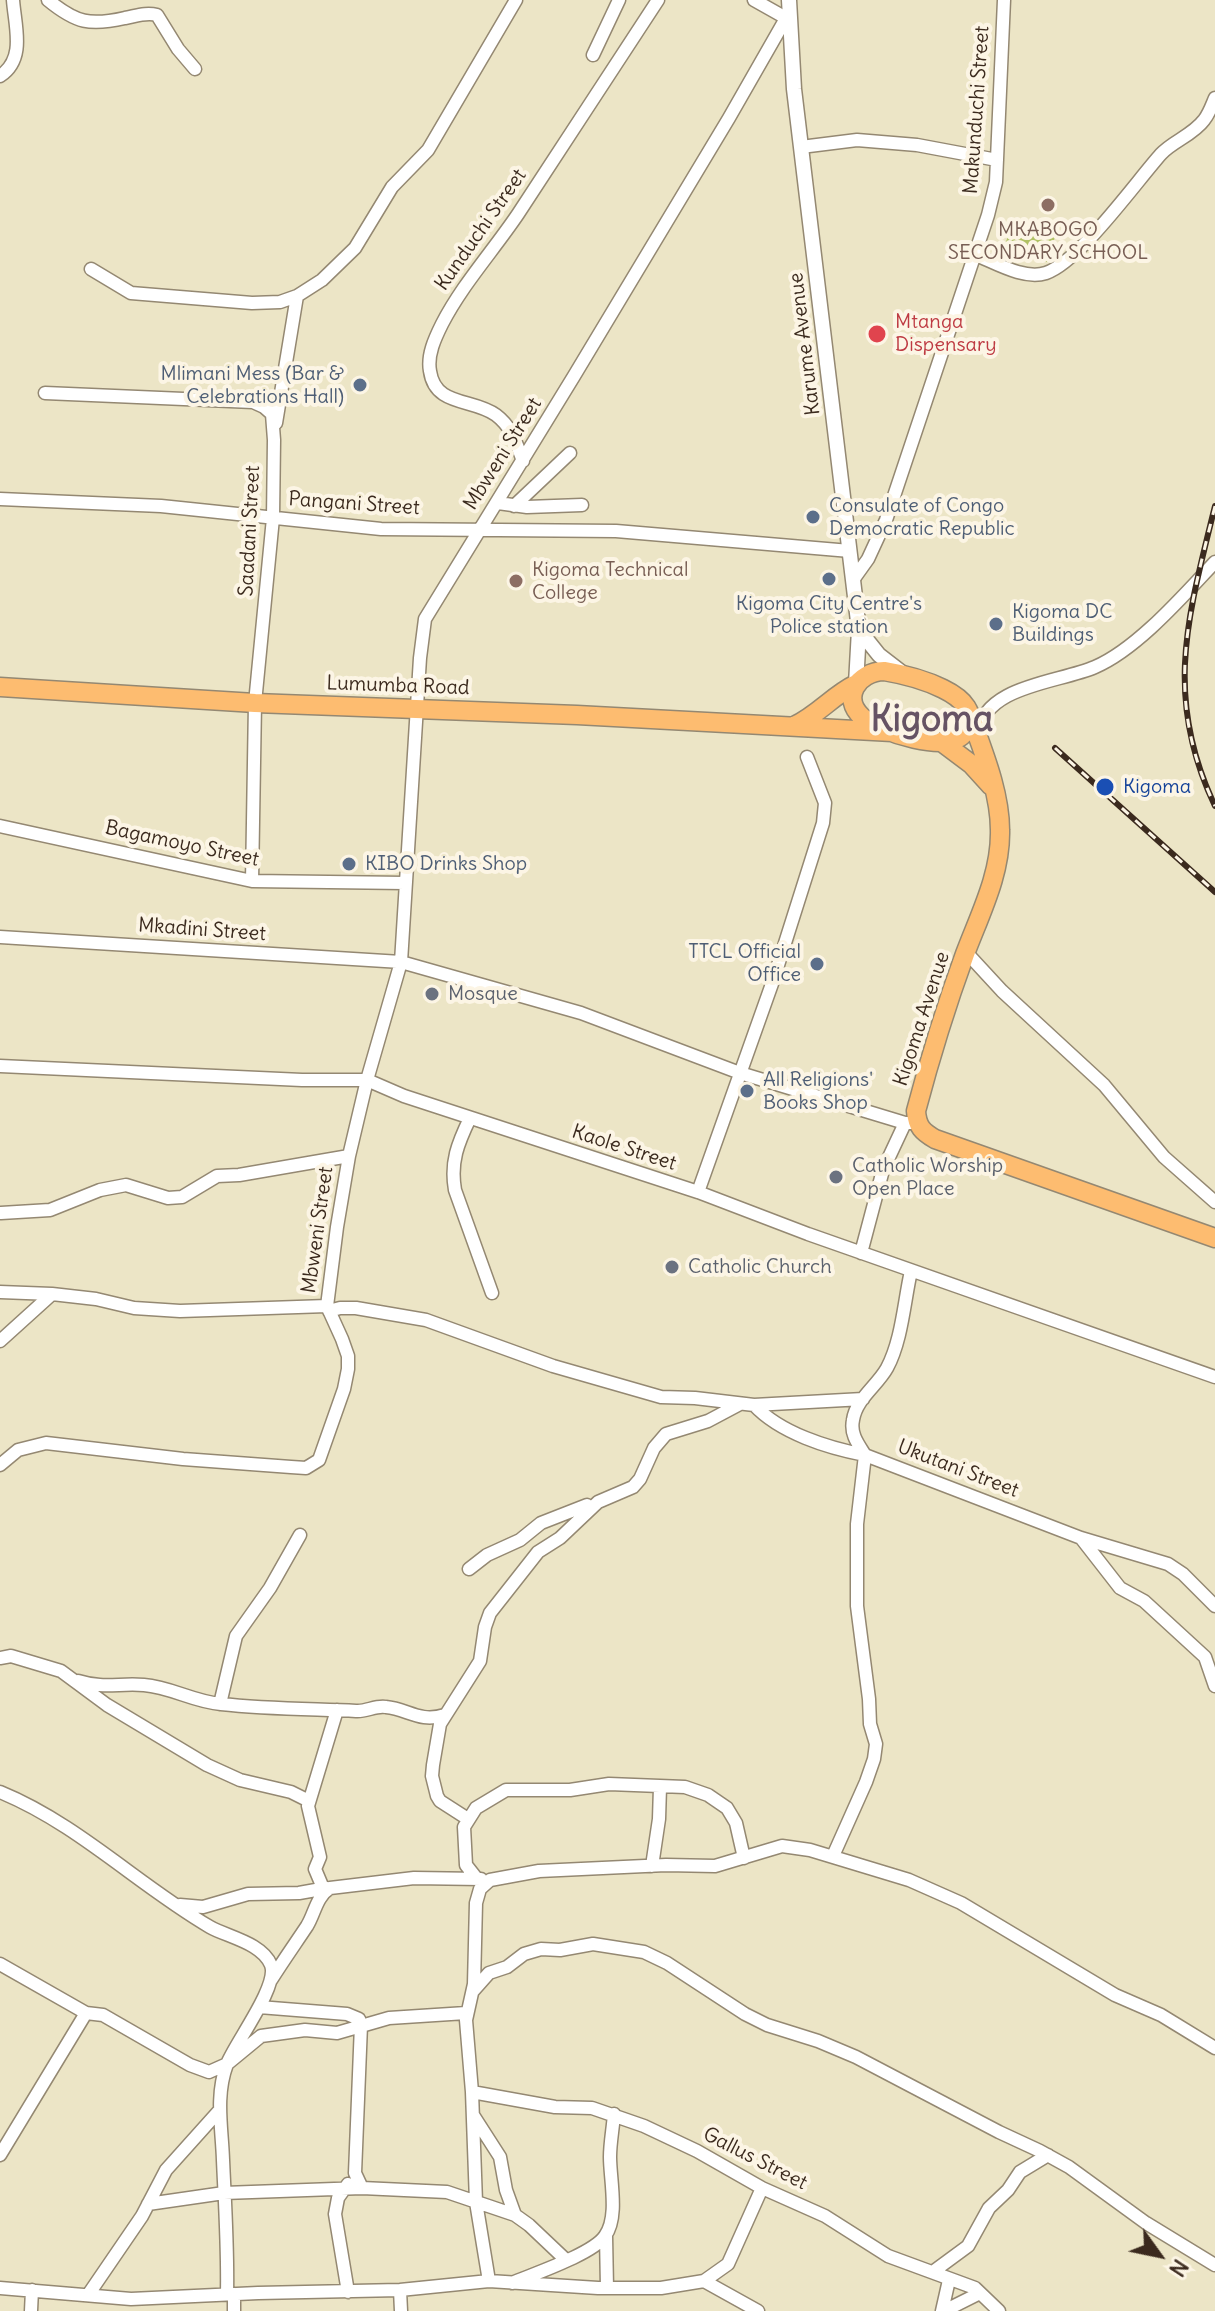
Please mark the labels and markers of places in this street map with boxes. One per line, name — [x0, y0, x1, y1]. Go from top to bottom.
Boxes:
marker: MKABOGO SECONDARY SCHOOL — [1039, 196, 1057, 214]
place label: MKABOGO SECONDARY SCHOOL — [948, 218, 1148, 265]
place label: Mtanga Dispensary — [895, 310, 997, 357]
marker: Mtanga Dispensary — [866, 323, 888, 345]
place label: Mlimani Mess (Bar & Celebrations Hall) — [161, 362, 344, 409]
marker: Mlimani Mess (Bar & Celebrations Hall) — [351, 376, 369, 394]
place label: Consulate of Congo Democratic Republic — [829, 494, 1015, 541]
marker: Consulate of Congo Democratic Republic — [804, 508, 822, 526]
place label: Kigoma Technical College — [532, 558, 688, 605]
marker: Kigoma City Centre's Police station — [820, 570, 838, 588]
marker: Kigoma Technical College — [507, 572, 525, 590]
place label: Kigoma City Centre's Police station — [736, 592, 922, 639]
place label: Kigoma DC Buildings — [1012, 600, 1112, 647]
marker: Kigoma DC Buildings — [987, 615, 1005, 633]
place label: Kigoma — [1123, 775, 1191, 799]
marker: Kigoma — [1094, 776, 1116, 798]
place label: KIBO Drinks Shop — [365, 852, 527, 876]
marker: KIBO Drinks Shop — [340, 855, 358, 873]
place label: TTCL Official Office — [688, 940, 801, 987]
marker: TTCL Official Office — [808, 955, 826, 973]
place label: Mosque — [448, 982, 518, 1006]
marker: Mosque — [423, 985, 441, 1003]
place label: All Religions' Books Shop — [763, 1068, 873, 1115]
marker: All Religions' Books Shop — [738, 1082, 756, 1100]
place label: Catholic Worship Open Place — [852, 1154, 1003, 1201]
marker: Catholic Worship Open Place — [827, 1168, 845, 1186]
place label: Catholic Church — [688, 1255, 832, 1279]
marker: Catholic Church — [663, 1258, 681, 1276]

